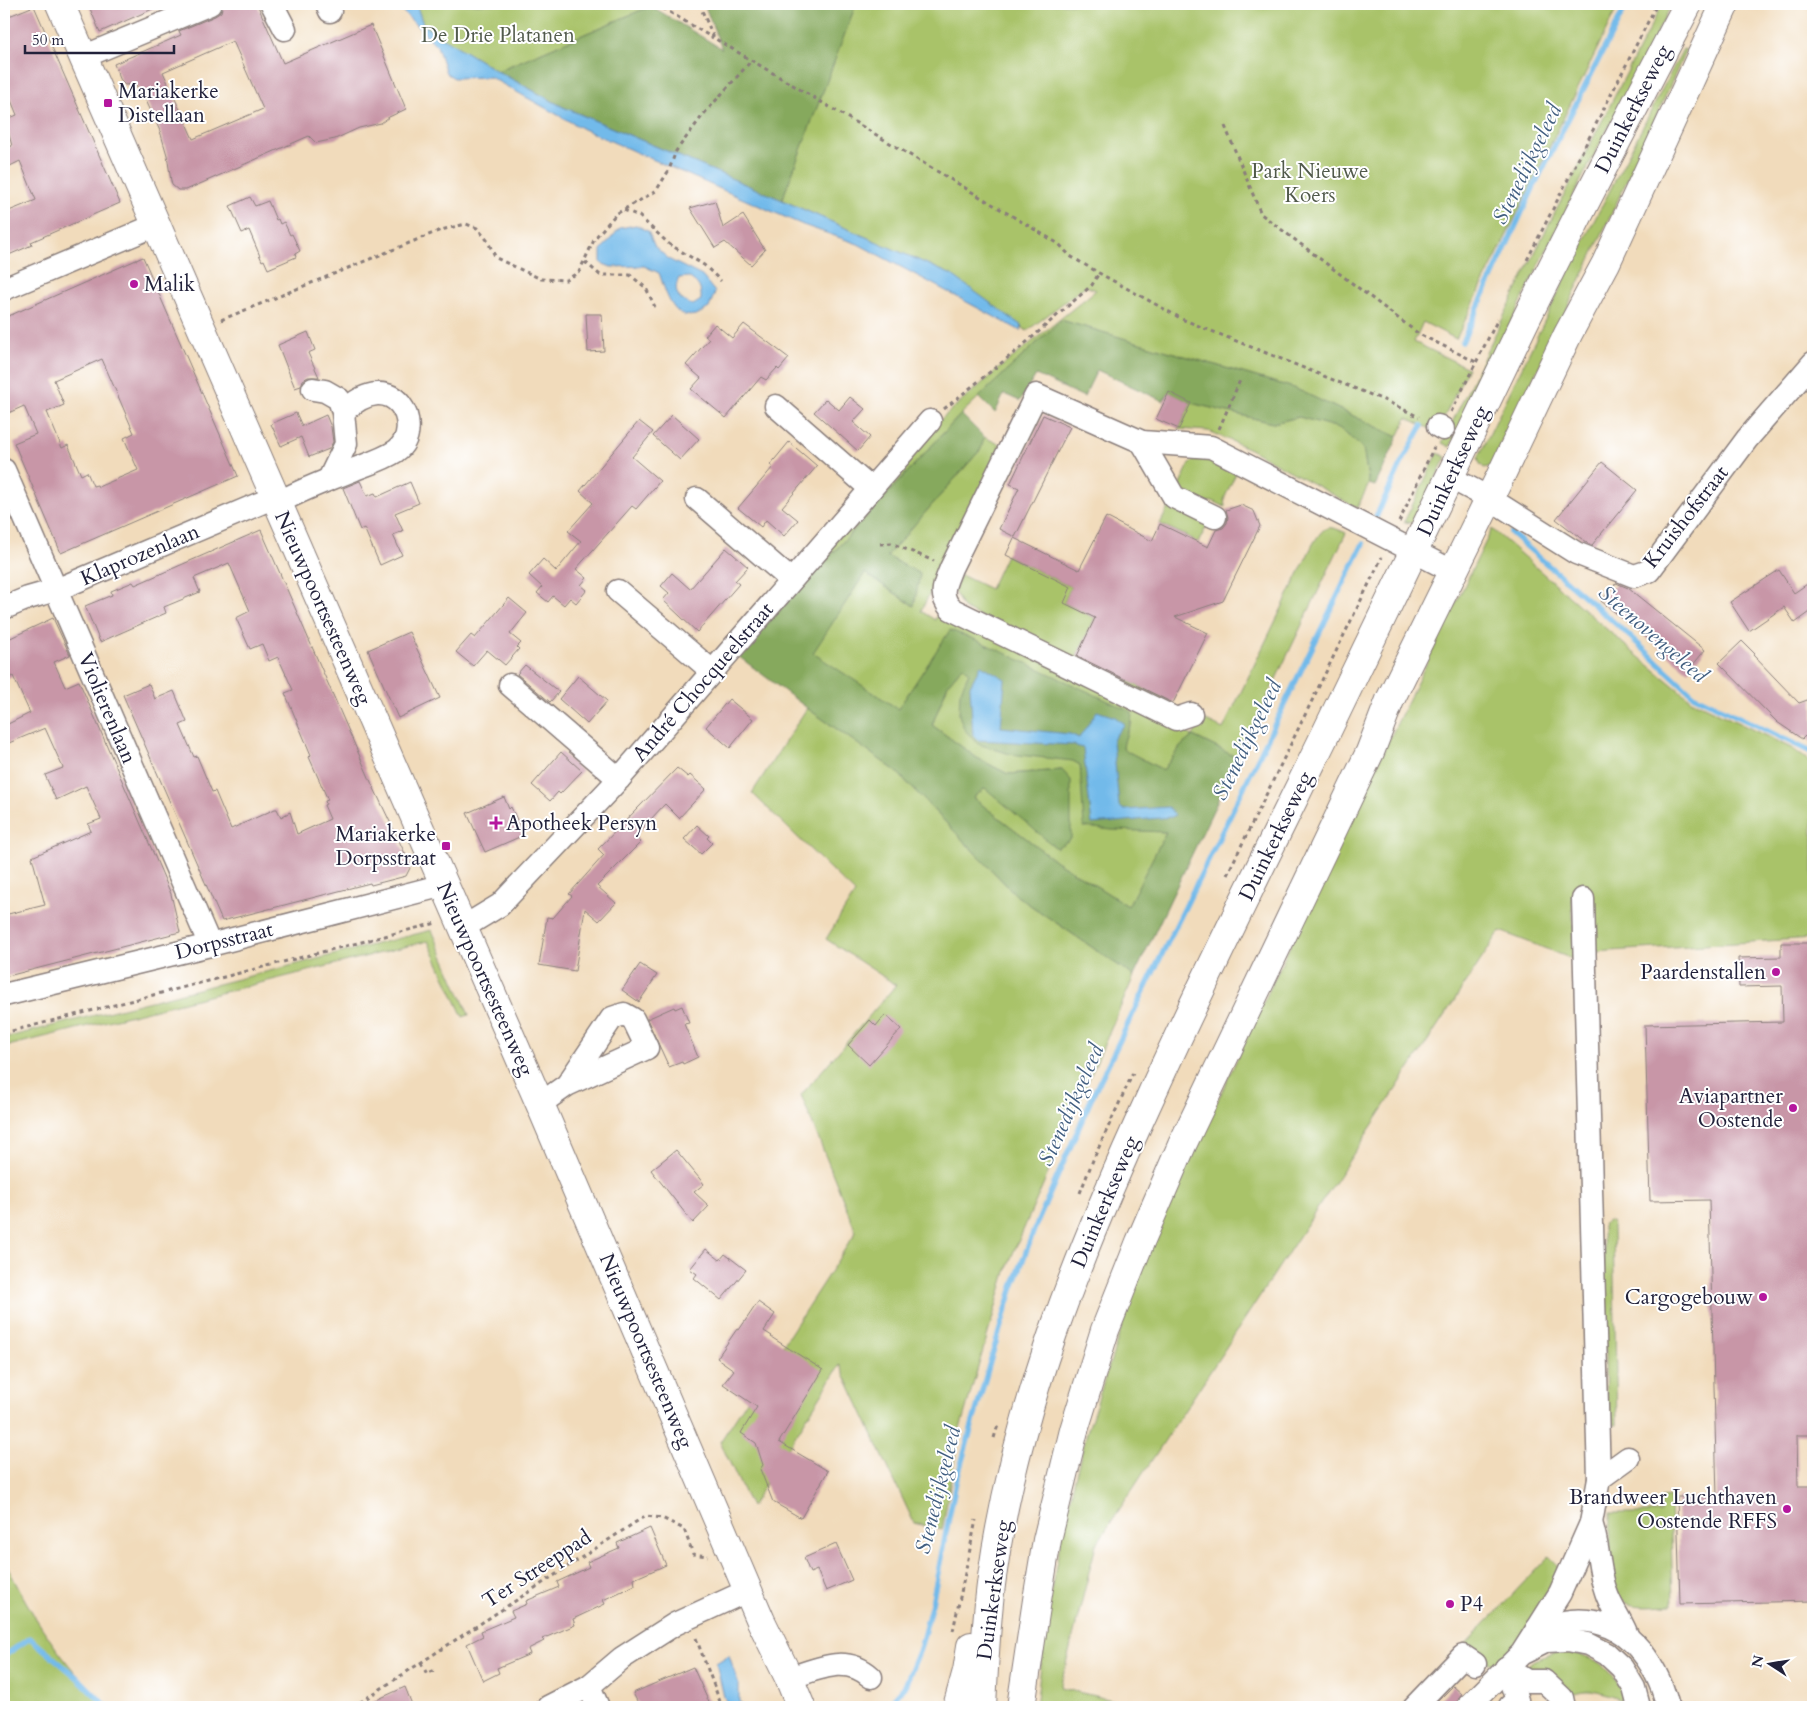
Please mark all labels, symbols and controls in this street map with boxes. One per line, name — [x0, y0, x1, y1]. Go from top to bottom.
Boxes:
park label: De Drie Platanen — [421, 21, 575, 50]
scale bar — [25, 22, 174, 54]
text: 50 m — [32, 30, 64, 50]
street label: Duinkerkseweg — [1588, 39, 1678, 178]
place label: Mariakerke Distellaan — [118, 77, 219, 130]
marker: Mariakerke Distellaan — [102, 97, 114, 109]
water label: Stenedijkgeleed — [1485, 97, 1570, 229]
park label: Park Nieuwe Koers — [1251, 157, 1369, 210]
place label: Malik — [144, 270, 196, 299]
marker: Malik — [128, 278, 140, 290]
street label: Duinkerkseweg — [1410, 401, 1496, 541]
street label: Kruishofstraat — [1637, 459, 1736, 574]
street label: Nieuwpoortsesteenweg — [267, 507, 379, 710]
street label: Klaprozenlaan — [76, 517, 204, 593]
water label: Steenovengeleed — [1592, 578, 1715, 691]
street label: André Chocqueelstraat — [626, 596, 781, 768]
street label: Violierenlaan — [71, 648, 143, 768]
water label: Stenedijkgeleed — [1205, 673, 1290, 805]
street label: Duinkerkseweg — [1232, 766, 1320, 906]
place label: Apotheek Persyn — [506, 809, 657, 838]
marker: Apotheek Persyn — [490, 817, 502, 829]
place label: Mariakerke Dorpsstraat — [335, 820, 436, 873]
marker: Mariakerke Dorpsstraat — [440, 840, 452, 852]
street label: Nieuwpoortsesteenweg — [429, 878, 541, 1081]
street label: Dorpsstraat — [172, 915, 277, 967]
place label: Paardenstallen — [1640, 958, 1766, 987]
marker: Paardenstallen — [1770, 966, 1782, 978]
water label: Stenedijkgeleed — [1031, 1038, 1112, 1171]
place label: Aviapartner Oostende — [1679, 1082, 1783, 1135]
marker: Aviapartner Oostende — [1787, 1102, 1799, 1114]
street label: Duinkerkseweg — [1064, 1131, 1146, 1272]
street label: Nieuwpoortsesteenweg — [592, 1249, 700, 1453]
place label: Cargogebouw — [1625, 1283, 1753, 1312]
marker: Cargogebouw — [1757, 1291, 1769, 1303]
water label: Stenedijkgeleed — [908, 1422, 969, 1557]
place label: Brandweer Luchthaven Oostende RFFS — [1569, 1483, 1777, 1536]
marker: Brandweer Luchthaven Oostende RFFS — [1781, 1503, 1793, 1515]
street label: Duinkerkseweg — [970, 1518, 1018, 1662]
street label: Ter Streeppad — [477, 1523, 597, 1615]
place label: P4 — [1460, 1590, 1483, 1619]
marker: P4 — [1444, 1598, 1456, 1610]
north arrow — [1744, 1638, 1794, 1688]
text: N — [1747, 1653, 1768, 1669]

